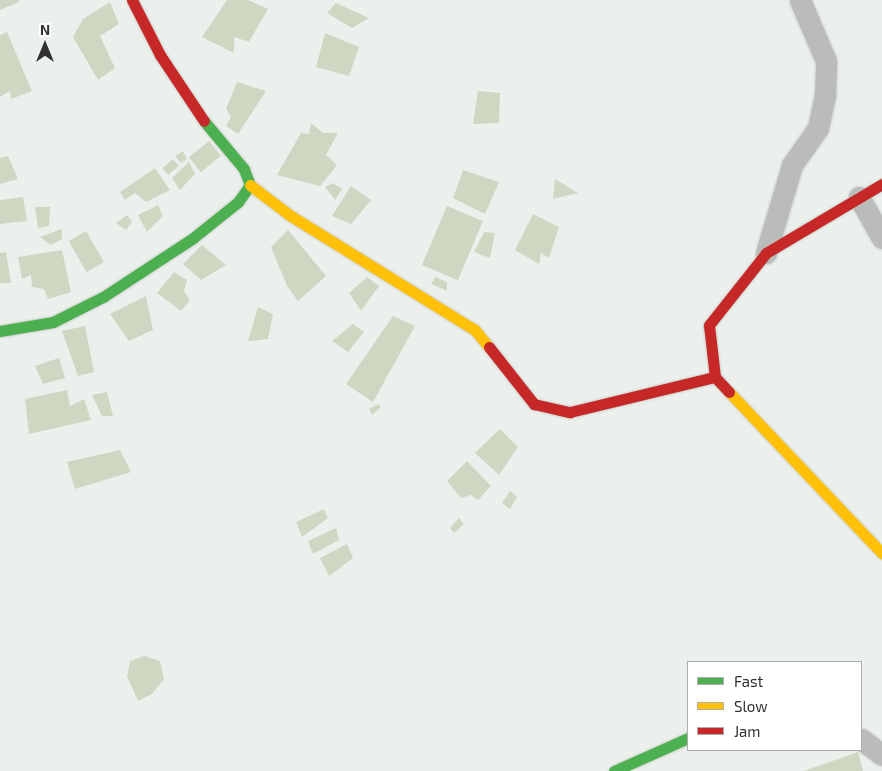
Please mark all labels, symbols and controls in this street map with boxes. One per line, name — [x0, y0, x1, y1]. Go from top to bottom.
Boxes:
north arrow — [20, 20, 70, 70]
text: N — [40, 21, 50, 38]
legend — [687, 661, 862, 751]
text: Fast — [734, 672, 763, 690]
text: Slow — [734, 697, 768, 715]
text: Jam — [734, 722, 760, 740]

